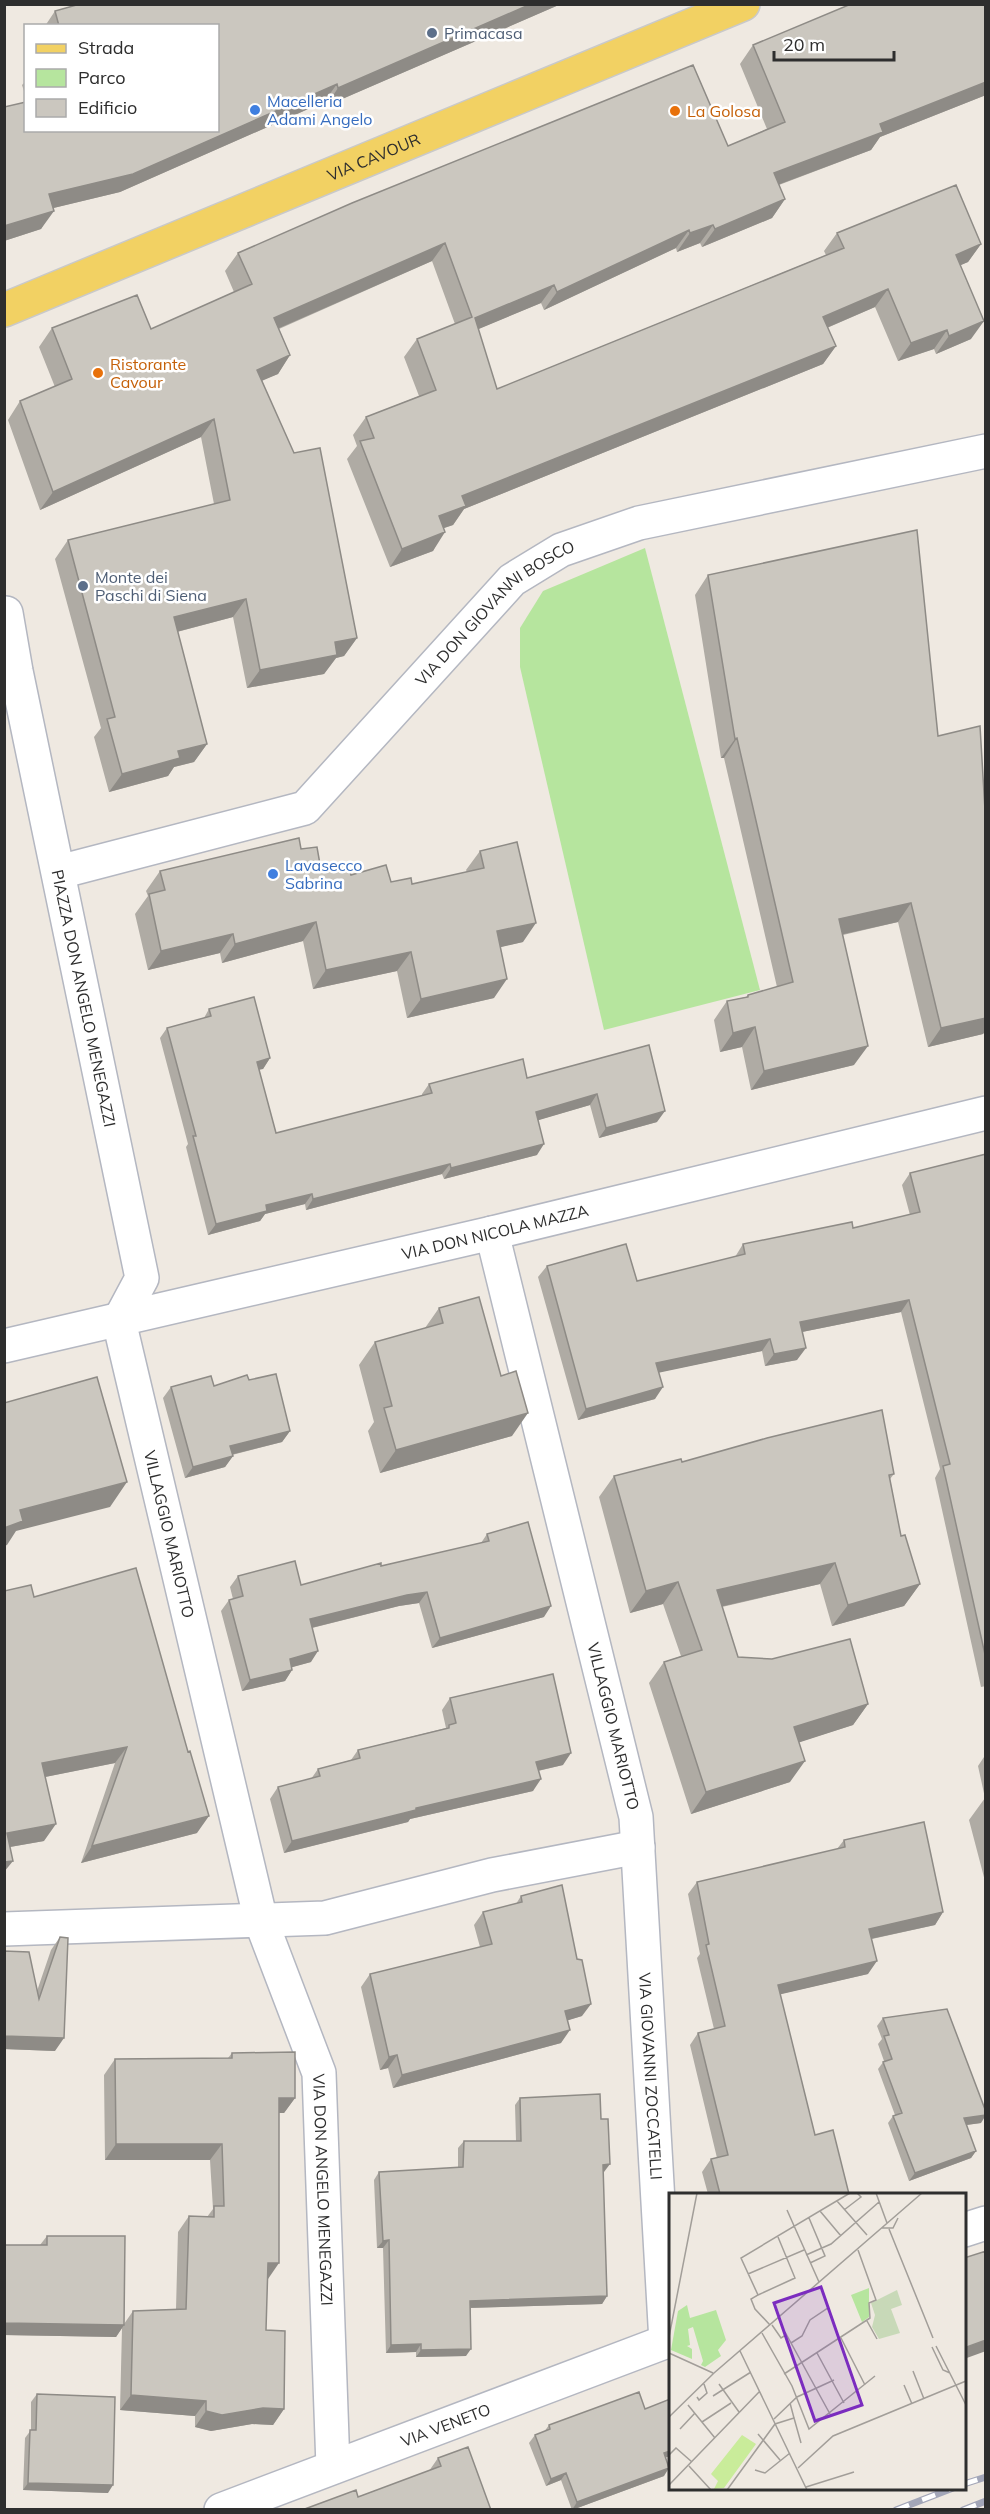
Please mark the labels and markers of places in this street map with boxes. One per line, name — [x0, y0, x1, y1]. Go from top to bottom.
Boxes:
place label: Primacasa — [444, 23, 523, 43]
marker: Primacasa — [425, 26, 439, 40]
place label: Macelleria Adami Angelo — [267, 91, 372, 129]
place label: La Golosa — [687, 101, 761, 121]
marker: Macelleria Adami Angelo — [248, 103, 262, 117]
marker: La Golosa — [668, 104, 682, 118]
place label: Ristorante Cavour — [110, 354, 186, 392]
marker: Ristorante Cavour — [91, 366, 105, 380]
place label: Monte dei Paschi di Siena — [95, 567, 207, 605]
marker: Monte dei Paschi di Siena — [76, 579, 90, 593]
place label: Lavasecco Sabrina — [285, 855, 362, 893]
marker: Lavasecco Sabrina — [266, 867, 280, 881]

